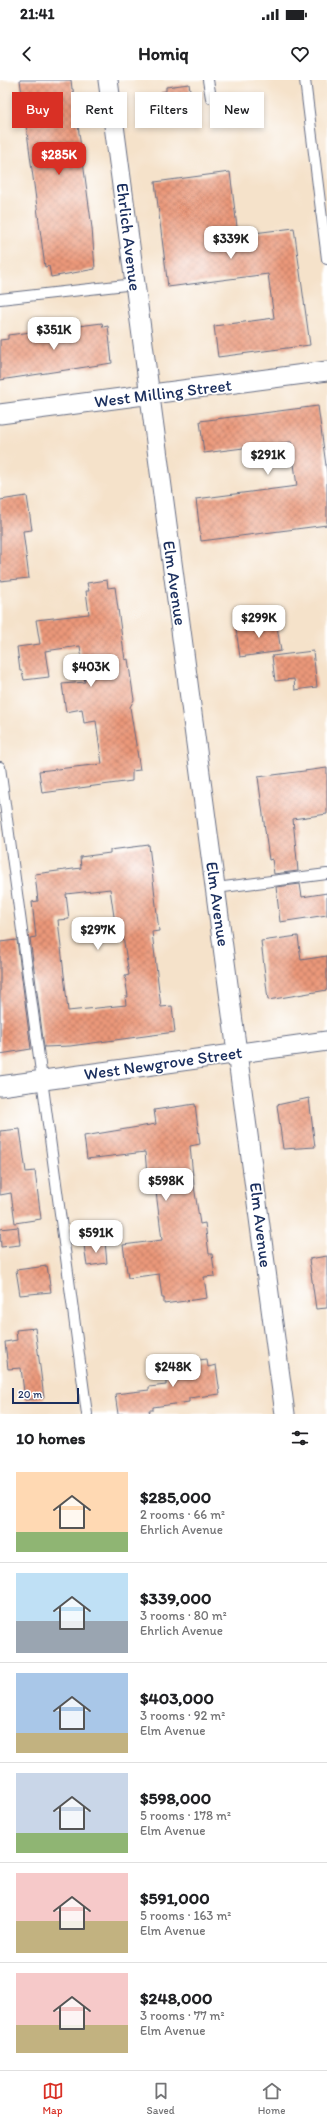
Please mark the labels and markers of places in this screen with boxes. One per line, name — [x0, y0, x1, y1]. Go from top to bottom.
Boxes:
pin: $285K — [31, 142, 87, 176]
pin: $339K — [203, 226, 259, 260]
pin: $351K — [26, 317, 82, 351]
pin: $291K — [240, 442, 296, 476]
pin: $299K — [231, 605, 287, 639]
pin: $403K — [63, 654, 119, 688]
pin: $297K — [70, 917, 126, 951]
pin: $598K — [138, 1168, 194, 1202]
pin: $591K — [68, 1220, 124, 1254]
pin: $248K — [145, 1354, 201, 1388]

